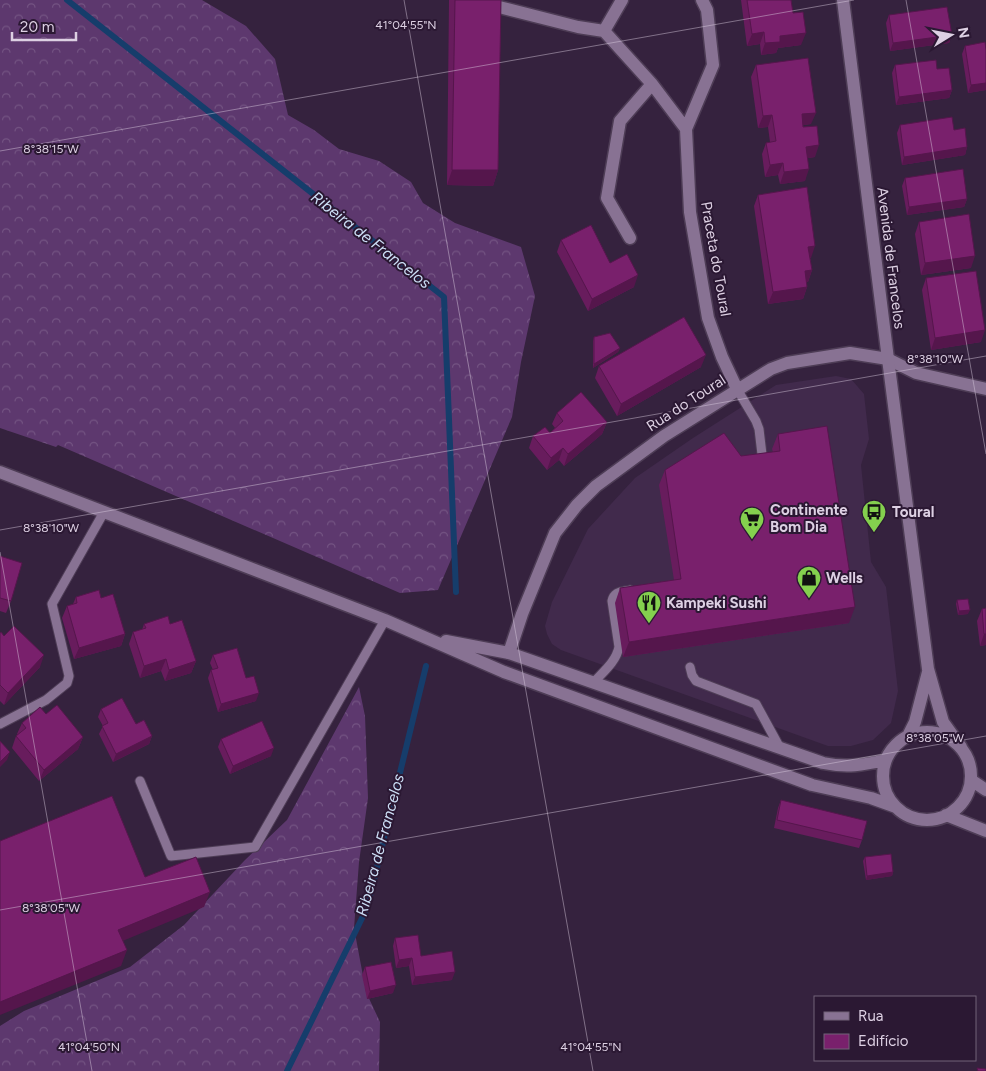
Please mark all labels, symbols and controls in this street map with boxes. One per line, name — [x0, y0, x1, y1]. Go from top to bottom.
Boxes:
scale bar — [12, 10, 76, 42]
north arrow — [926, 10, 976, 60]
text: 20 m — [20, 18, 54, 36]
text: 41°04'55"N — [375, 18, 437, 32]
text: N — [954, 26, 973, 40]
text: 8°38'15"W — [23, 142, 79, 156]
street label: Avenida de Francelos — [873, 186, 909, 330]
water label: Ribeira de Francelos — [307, 187, 435, 293]
street label: Praceta do Toural — [697, 200, 735, 318]
text: 8°38'10"W — [907, 352, 964, 366]
street label: Rua do Toural — [643, 371, 729, 435]
bus stop icon: Toural — [861, 499, 887, 533]
place label: Continente Bom Dia — [770, 501, 848, 536]
place label: Toural — [892, 503, 934, 521]
supermarket icon: Continente Bom Dia — [739, 506, 765, 540]
text: 8°38'10"W — [23, 521, 80, 535]
shop icon: Wells — [796, 565, 822, 599]
place label: Wells — [826, 569, 863, 587]
restaurant icon: Kampeki Sushi — [636, 590, 662, 624]
place label: Kampeki Sushi — [666, 594, 767, 612]
text: 8°38'05"W — [906, 731, 965, 745]
water label: Ribeira de Francelos — [352, 771, 408, 918]
text: 8°38'05"W — [22, 901, 81, 915]
legend — [814, 996, 976, 1061]
text: Rua — [858, 1007, 883, 1025]
text: Edifício — [858, 1032, 909, 1050]
text: 41°04'50"N — [58, 1040, 120, 1054]
text: 41°04'55"N — [560, 1040, 622, 1054]

